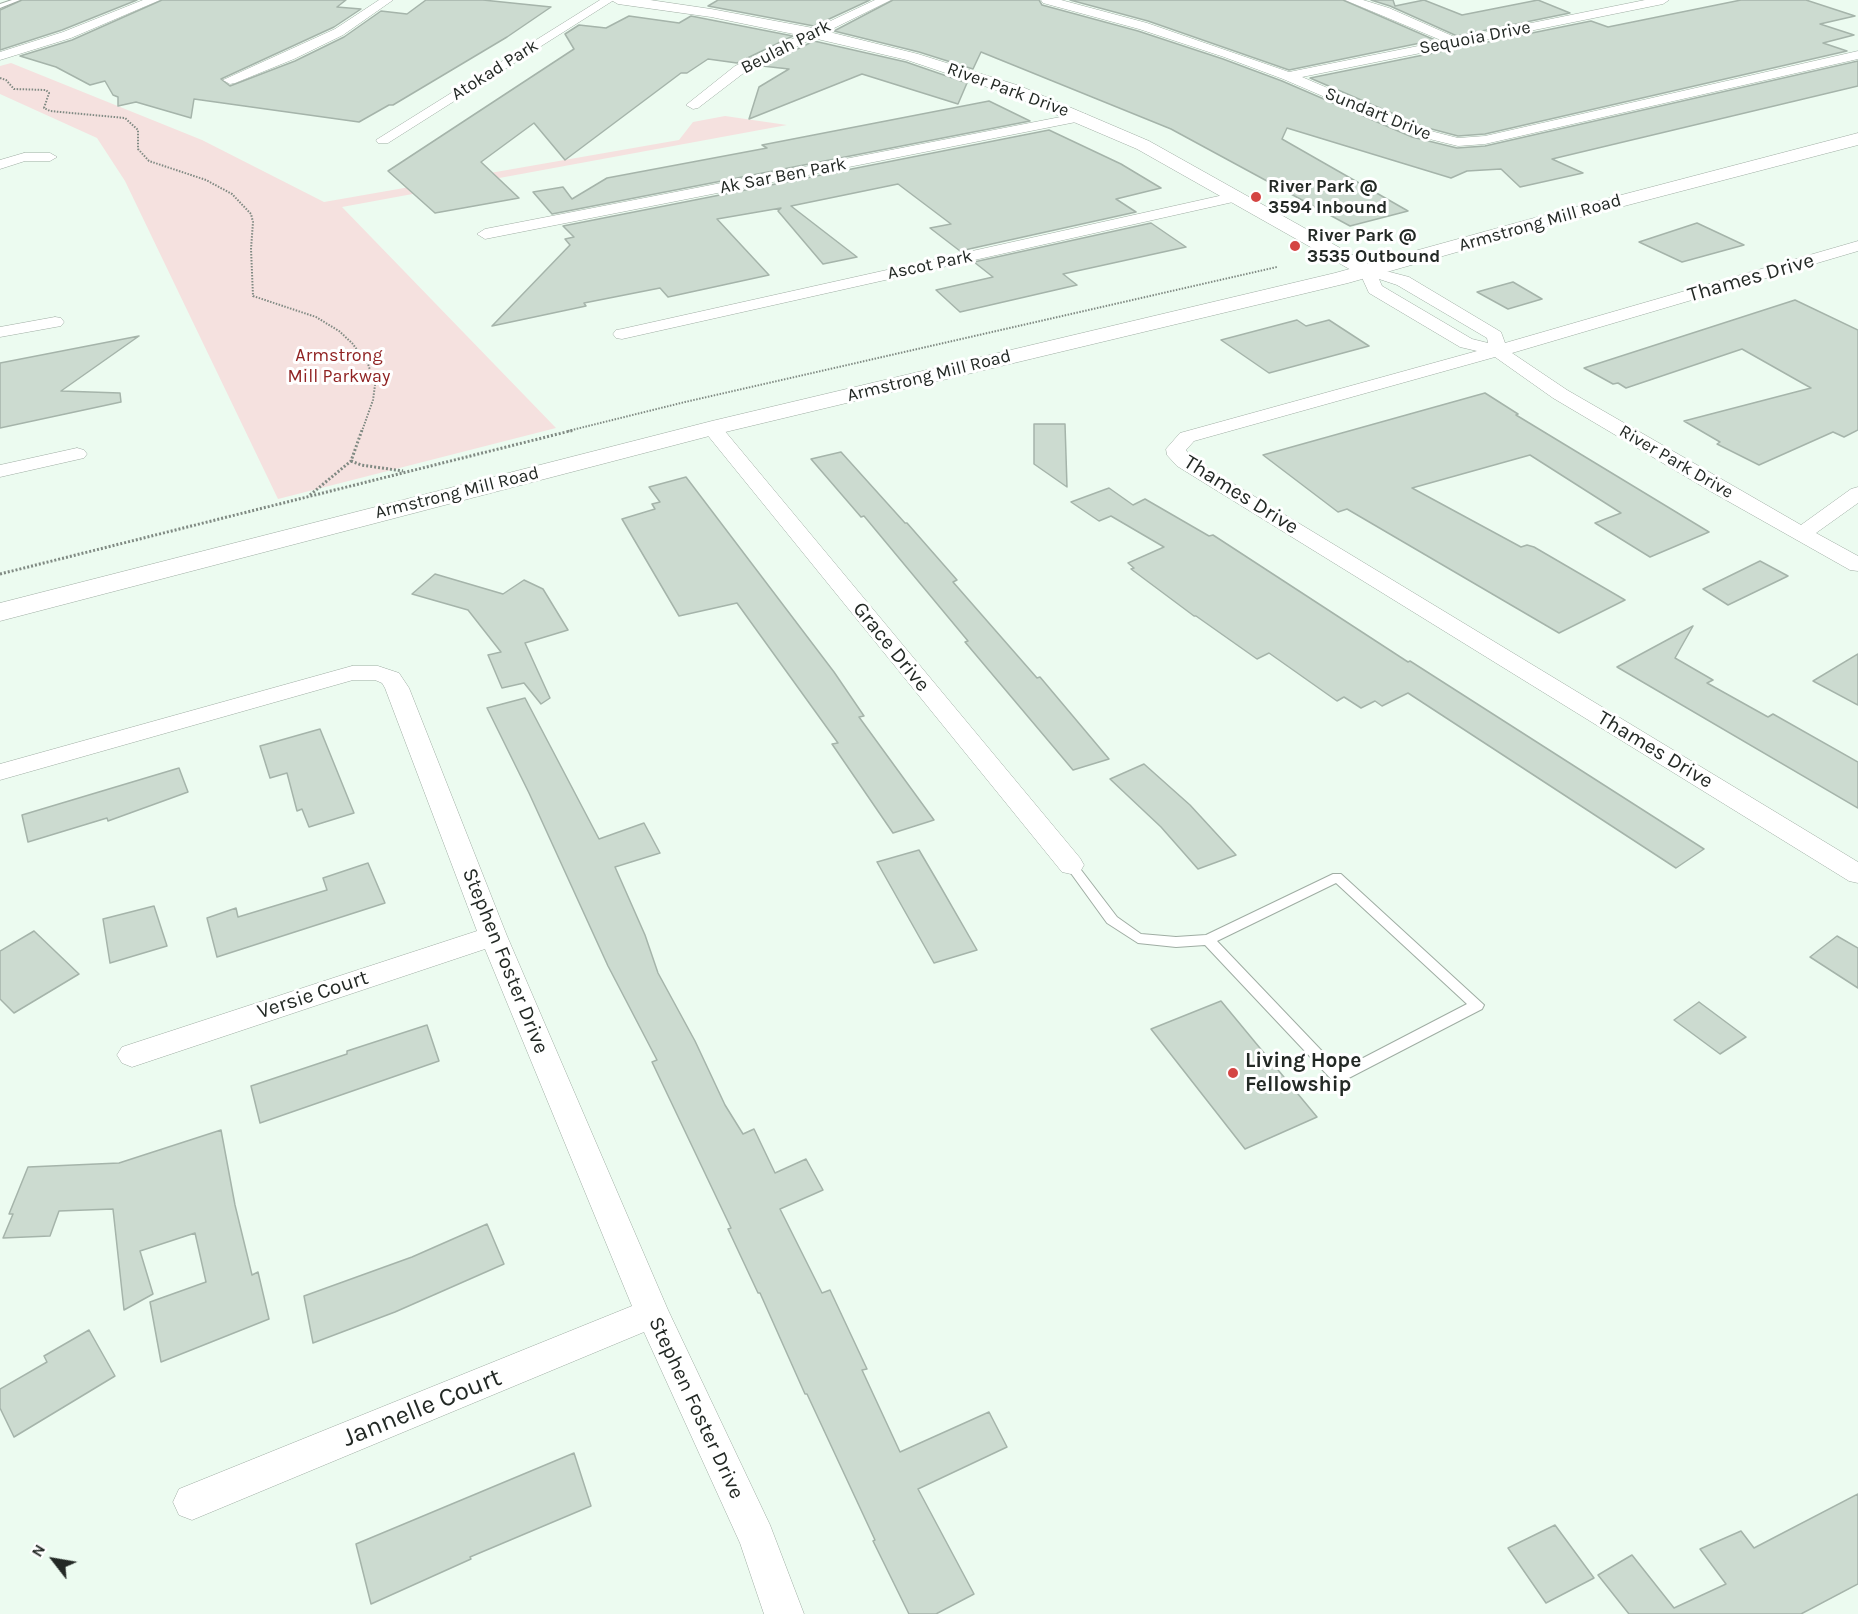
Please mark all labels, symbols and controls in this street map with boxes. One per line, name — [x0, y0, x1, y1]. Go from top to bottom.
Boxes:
street label: Beulah Park — [737, 15, 835, 79]
street label: Sequoia Drive — [1417, 17, 1533, 59]
street label: Atokad Park — [448, 35, 542, 105]
street label: River Park Drive — [944, 58, 1072, 122]
street label: Sundart Drive — [1322, 83, 1434, 145]
street label: Ak Sar Ben Park — [718, 153, 848, 199]
place label: River Park @ 3594 Inbound — [1268, 176, 1387, 219]
street label: Armstrong Mill Road — [1456, 189, 1624, 257]
marker: River Park @ 3594 Inbound — [1249, 190, 1263, 204]
place label: River Park @ 3535 Outbound — [1307, 225, 1440, 268]
marker: River Park @ 3535 Outbound — [1288, 239, 1302, 253]
street label: Ascot Park — [885, 245, 975, 285]
street label: Thames Drive — [1685, 248, 1817, 308]
park label: Armstrong Mill Parkway — [288, 345, 390, 388]
street label: Armstrong Mill Road — [845, 345, 1013, 407]
street label: River Park Drive — [1615, 421, 1737, 503]
street label: Thames Drive — [1179, 450, 1303, 540]
street label: Armstrong Mill Road — [373, 462, 541, 524]
street label: Grace Drive — [847, 597, 935, 697]
street label: Thames Drive — [1593, 706, 1717, 794]
street label: Stephen Foster Drive — [456, 864, 554, 1058]
street label: Versie Court — [254, 965, 372, 1025]
place label: Living Hope Fellowship — [1245, 1048, 1361, 1098]
marker: Living Hope Fellowship — [1226, 1066, 1240, 1080]
street label: Stephen Foster Drive — [643, 1313, 749, 1503]
street label: Jannelle Court — [338, 1362, 506, 1454]
north arrow — [24, 1530, 84, 1590]
text: N — [27, 1541, 49, 1560]

